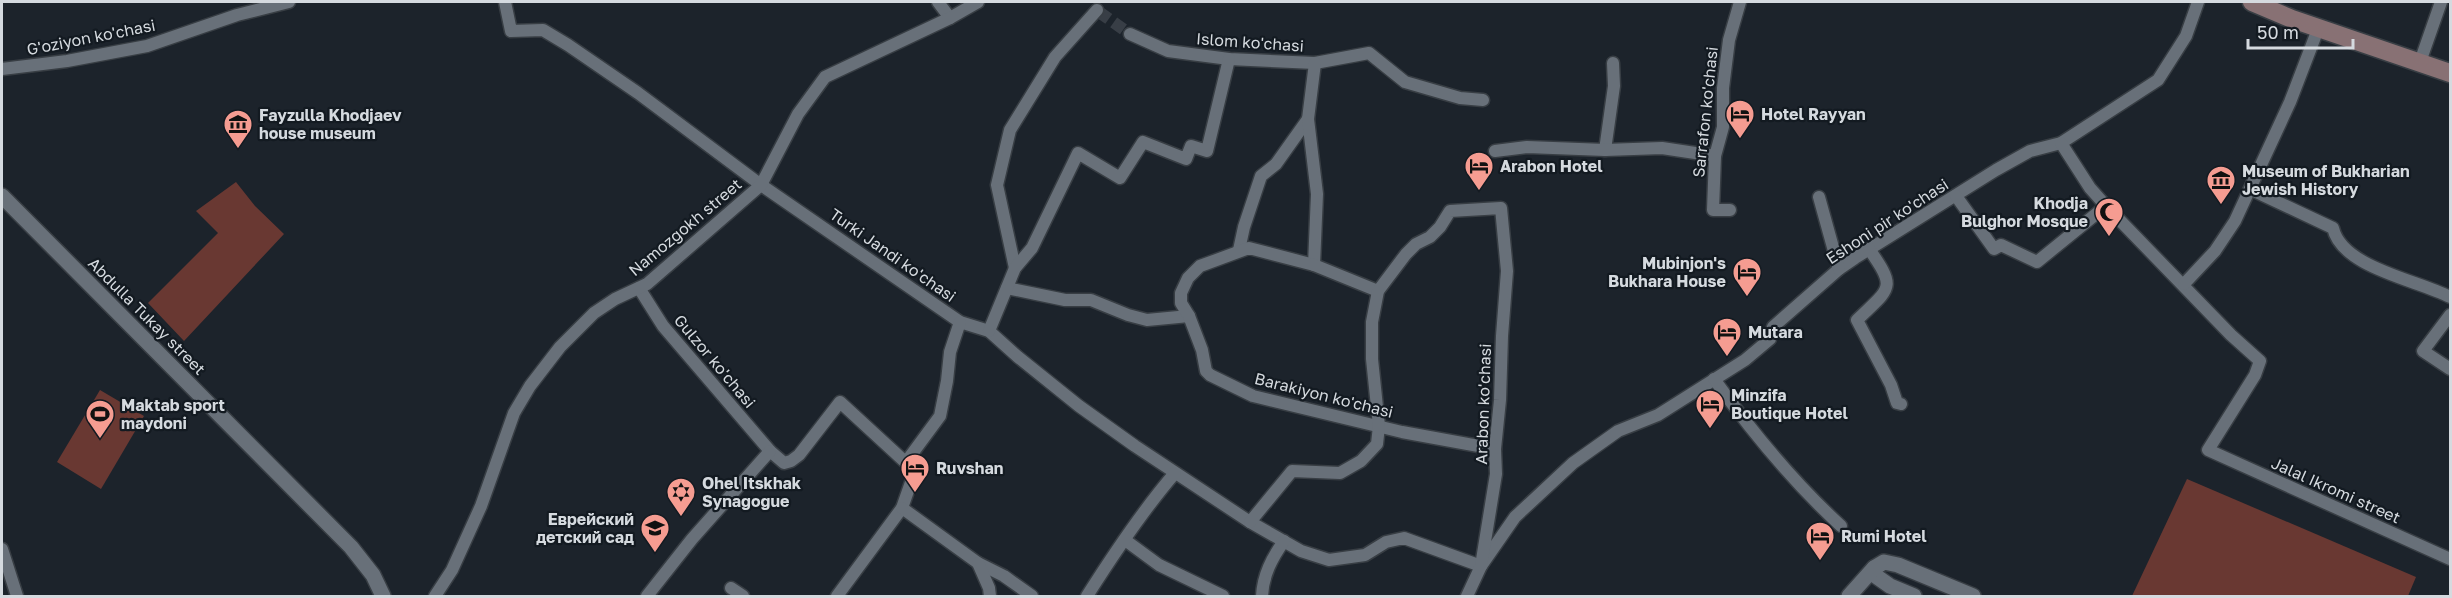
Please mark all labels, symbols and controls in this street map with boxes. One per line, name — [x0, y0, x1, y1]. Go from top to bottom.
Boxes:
scale bar — [2248, 12, 2353, 50]
street label: G'oziyon ko'chasi — [25, 15, 157, 59]
text: 50 m — [2257, 21, 2299, 43]
street label: Islom ko'chasi — [1195, 28, 1305, 56]
street label: Sarrafon ko'chasi — [1688, 45, 1722, 179]
hotel icon: Hotel Rayyan — [1724, 98, 1756, 140]
place label: Hotel Rayyan — [1761, 104, 1866, 124]
place label: Fayzulla Khodjaev house museum — [259, 105, 402, 143]
museum icon: Fayzulla Khodjaev house museum — [222, 108, 254, 150]
hotel icon: Arabon Hotel — [1463, 150, 1495, 192]
place label: Arabon Hotel — [1500, 156, 1603, 176]
place label: Museum of Bukharian Jewish History — [2242, 161, 2410, 199]
museum icon: Museum of Bukharian Jewish History — [2205, 164, 2237, 206]
street label: Namozgokh street — [624, 174, 746, 280]
street label: Eshoni pir ko'chasi — [1822, 174, 1952, 268]
place label: Khodja Bulghor Mosque — [1961, 193, 2088, 231]
mosque icon: Khodja Bulghor Mosque — [2093, 196, 2125, 238]
street label: Turki Jandi ko'chasi — [826, 204, 960, 306]
street label: Abdulla Tukay street — [84, 253, 210, 379]
place label: Mubinjon's Bukhara House — [1608, 253, 1726, 291]
hotel icon: Mubinjon's Bukhara House — [1731, 256, 1763, 298]
street label: Gulzor ko'chasi — [670, 310, 760, 412]
hotel icon: Mutara — [1711, 316, 1743, 358]
place label: Mutara — [1748, 322, 1803, 342]
street label: Arabon ko'chasi — [1471, 343, 1495, 465]
street label: Barakiyon ko'chasi — [1253, 368, 1395, 422]
place label: Minzifa Boutique Hotel — [1731, 385, 1849, 423]
hotel icon: Minzifa Boutique Hotel — [1694, 388, 1726, 430]
place label: Maktab sport maydoni — [121, 395, 225, 433]
sports icon: Maktab sport maydoni — [84, 398, 116, 440]
hotel icon: Ruvshan — [899, 452, 931, 494]
street label: Jalal Ikromi street — [2268, 453, 2404, 527]
place label: Ruvshan — [936, 458, 1003, 478]
place label: Ohel Itskhak Synagogue — [702, 473, 802, 511]
synagogue icon: Ohel Itskhak Synagogue — [665, 476, 697, 518]
place label: Еврейский детский сад — [536, 509, 634, 547]
school or university icon: Еврейский детский сад — [639, 512, 671, 554]
hotel icon: Rumi Hotel — [1804, 520, 1836, 562]
place label: Rumi Hotel — [1841, 526, 1927, 546]

